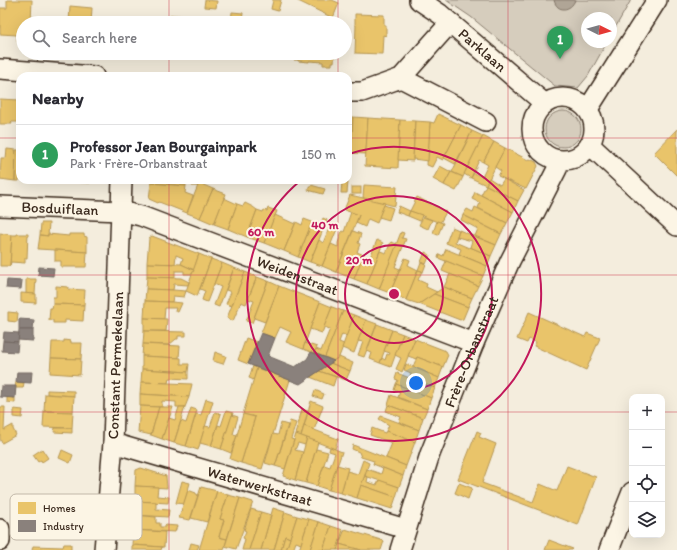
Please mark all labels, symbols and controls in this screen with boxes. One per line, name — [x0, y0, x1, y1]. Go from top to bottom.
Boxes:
north arrow — [581, 12, 617, 48]
search box — [16, 16, 352, 60]
street label: Parklaan — [455, 25, 510, 76]
pin: 1 — [547, 26, 573, 59]
icon: search — [30, 27, 52, 49]
text: Search here — [62, 29, 137, 47]
text: Nearby — [32, 88, 84, 108]
text: Professor Jean Bourgainpark — [70, 138, 257, 156]
text: 1 — [42, 147, 48, 162]
text: 150 m — [301, 147, 336, 162]
text: Park · Frère-Orbanstraat — [70, 156, 208, 171]
street label: Bosduiflaan — [21, 198, 99, 219]
text: 40 m — [311, 218, 340, 232]
text: 60 m — [248, 225, 275, 239]
street label: Weidenstraat — [254, 252, 341, 299]
text: 20 m — [346, 253, 373, 267]
centre of rings — [387, 287, 401, 301]
street label: Constant Permekelaan — [104, 291, 127, 440]
street label: Frère-Orbanstraat — [440, 293, 503, 410]
your location — [406, 373, 426, 393]
map controls — [629, 394, 665, 538]
button: + — [629, 394, 665, 430]
button: − — [629, 430, 665, 466]
street label: Waterwerkstraat — [205, 462, 315, 510]
button: locate — [629, 466, 665, 502]
legend — [10, 494, 142, 540]
text: Homes — [43, 502, 76, 515]
button: layers — [629, 502, 665, 538]
text: Industry — [43, 520, 85, 533]

